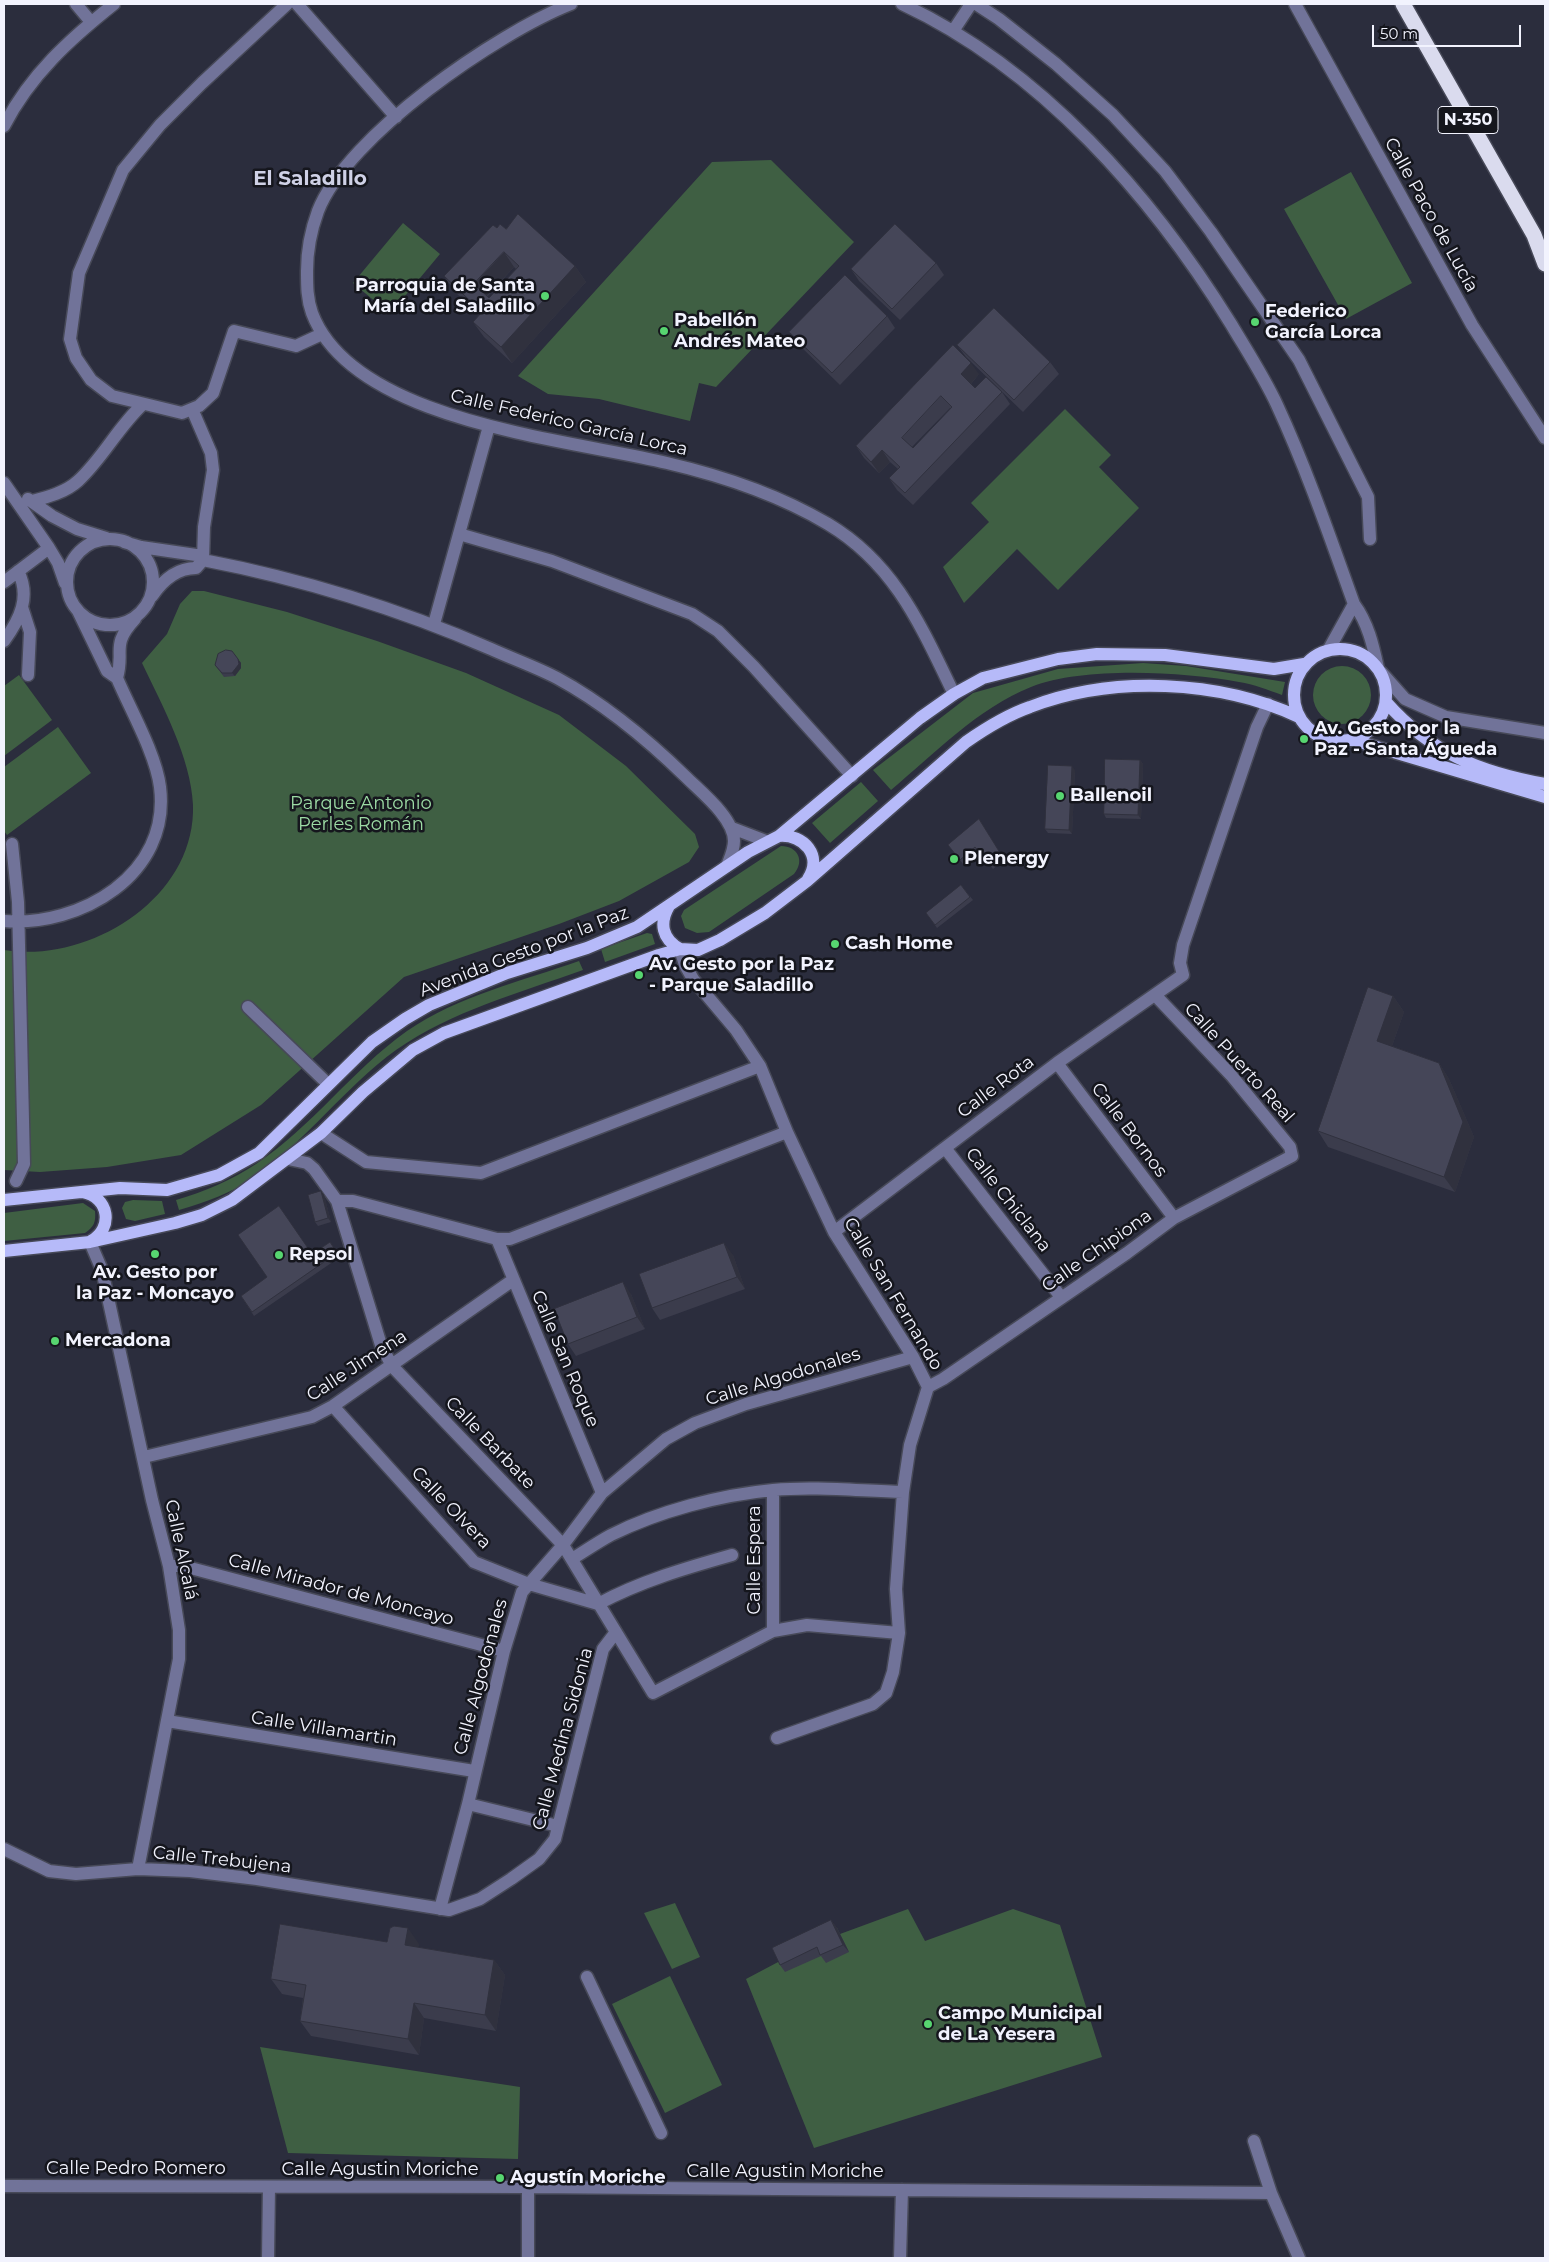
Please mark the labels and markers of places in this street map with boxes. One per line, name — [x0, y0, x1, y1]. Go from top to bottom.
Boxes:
place label: Parroquia de Santa María del Saladillo — [355, 275, 535, 318]
marker: Parroquia de Santa María del Saladillo — [539, 290, 551, 302]
place label: Federico García Lorca — [1265, 301, 1382, 344]
place label: Pabellón Andrés Mateo — [674, 310, 805, 352]
marker: Federico García Lorca — [1249, 316, 1261, 328]
marker: Pabellón Andrés Mateo — [658, 325, 670, 337]
place label: Av. Gesto por la Paz - Santa Águeda — [1314, 718, 1497, 761]
marker: Av. Gesto por la Paz - Santa Águeda — [1298, 733, 1310, 745]
place label: Ballenoil — [1070, 785, 1152, 807]
marker: Ballenoil — [1054, 790, 1066, 802]
place label: Plenergy — [964, 848, 1049, 870]
marker: Plenergy — [948, 853, 960, 865]
place label: Cash Home — [845, 933, 953, 955]
marker: Cash Home — [829, 938, 841, 950]
place label: Av. Gesto por la Paz - Parque Saladillo — [649, 954, 834, 996]
marker: Av. Gesto por la Paz - Parque Saladillo — [633, 969, 645, 981]
place label: Repsol — [289, 1244, 353, 1266]
marker: Av. Gesto por la Paz - Moncayo — [149, 1248, 161, 1260]
marker: Repsol — [273, 1249, 285, 1261]
place label: Av. Gesto por la Paz - Moncayo — [76, 1262, 234, 1304]
place label: Mercadona — [65, 1330, 171, 1352]
marker: Mercadona — [49, 1335, 61, 1347]
place label: Campo Municipal de La Yesera — [938, 2003, 1102, 2046]
marker: Campo Municipal de La Yesera — [922, 2018, 934, 2030]
place label: Agustín Moriche — [510, 2167, 666, 2189]
marker: Agustín Moriche — [494, 2172, 506, 2184]

